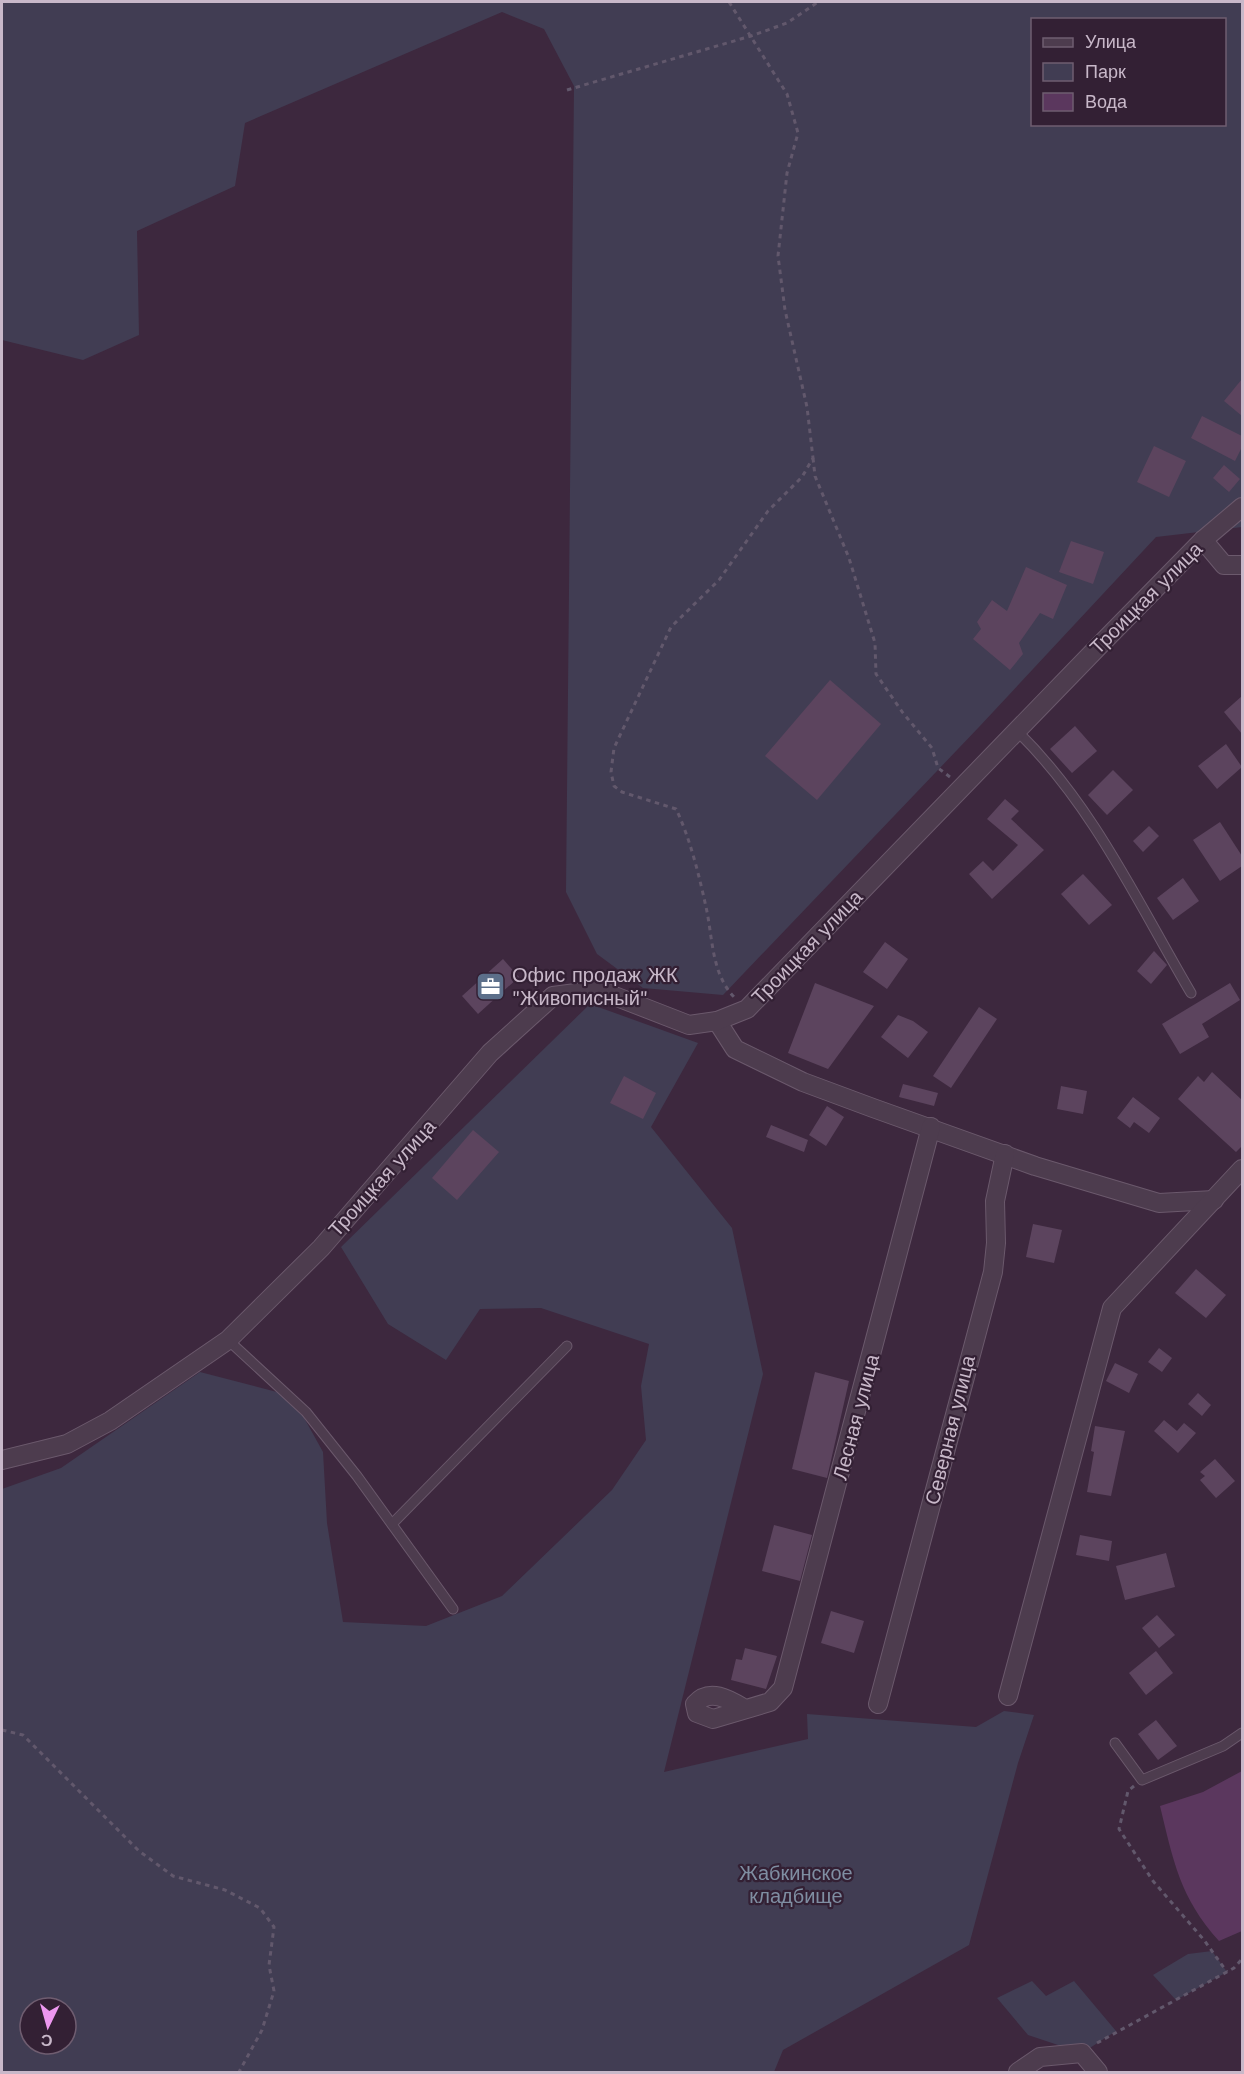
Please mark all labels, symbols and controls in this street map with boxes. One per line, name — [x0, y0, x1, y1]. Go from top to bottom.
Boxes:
legend — [1031, 18, 1226, 126]
text: Улица — [1085, 31, 1137, 52]
text: Парк — [1085, 61, 1126, 82]
text: Вода — [1085, 91, 1128, 112]
street label: Троицкая улица — [1085, 536, 1208, 659]
street label: Троицкая улица — [747, 884, 868, 1009]
place label: Офис продаж ЖК "Живописный" — [512, 963, 678, 1010]
office icon: Офис продаж ЖК "Живописный" — [475, 970, 507, 1002]
street label: Троицкая улица — [323, 1114, 441, 1241]
street label: Лесная улица — [828, 1351, 885, 1482]
street label: Северная улица — [920, 1352, 980, 1507]
park label: Жабкинское кладбище — [739, 1861, 853, 1908]
north arrow — [18, 1996, 78, 2056]
text: С — [40, 2030, 53, 2050]

